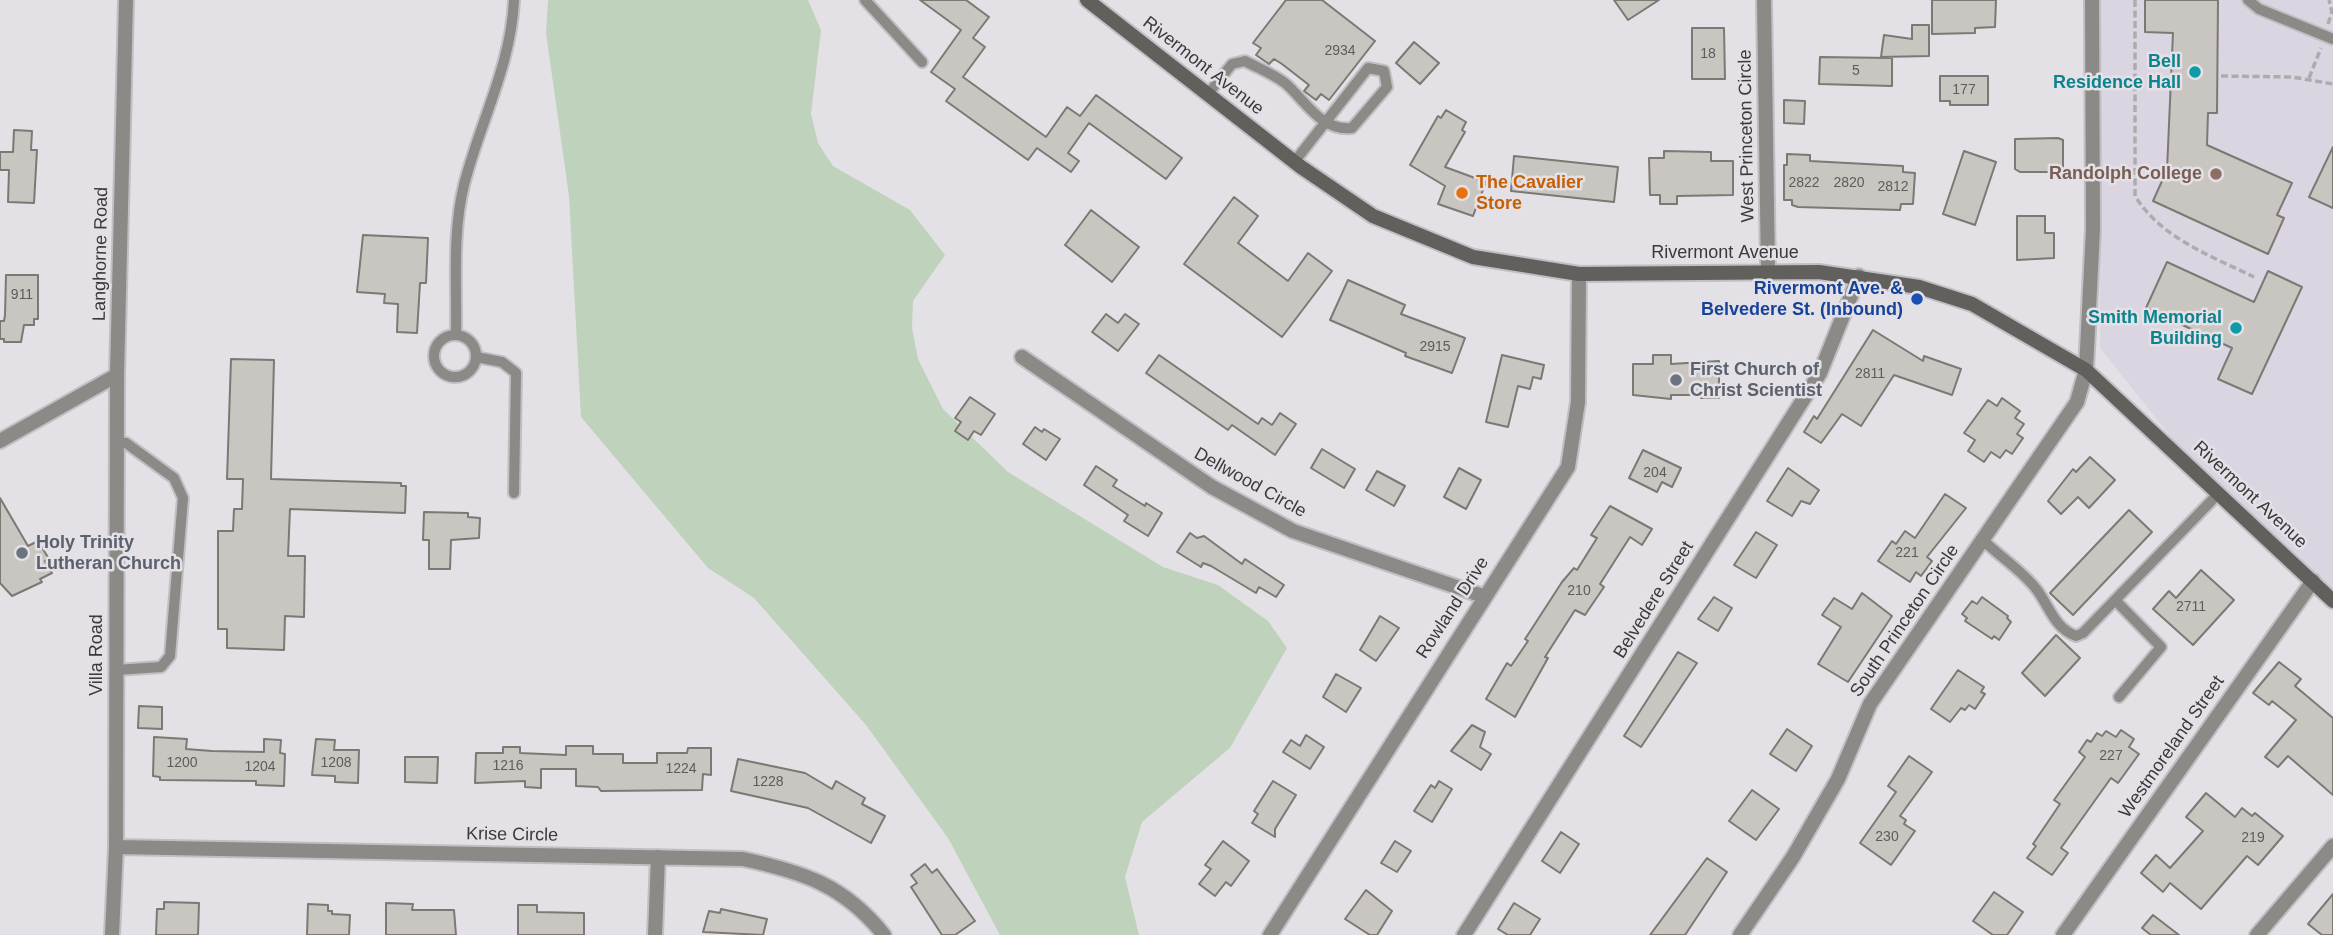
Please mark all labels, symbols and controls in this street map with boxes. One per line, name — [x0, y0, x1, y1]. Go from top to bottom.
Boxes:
street label: Rivermont Avenue — [1138, 12, 1268, 120]
house number: 2934 — [1324, 43, 1356, 59]
house number: 18 — [1700, 46, 1716, 62]
street label: West Princeton Circle — [1735, 49, 1759, 223]
place label: Bell Residence Hall — [2053, 51, 2181, 94]
house number: 5 — [1852, 63, 1860, 79]
marker: Bell Residence Hall — [2187, 64, 2203, 80]
house number: 177 — [1952, 82, 1976, 98]
place label: Randolph College — [2049, 163, 2202, 185]
marker: Randolph College — [2208, 166, 2224, 182]
place label: The Cavalier Store — [1476, 172, 1583, 214]
house number: 2822 — [1788, 175, 1820, 191]
house number: 2820 — [1833, 175, 1865, 191]
house number: 2812 — [1877, 179, 1909, 195]
marker: The Cavalier Store — [1454, 185, 1470, 201]
street label: Langhorne Road — [89, 187, 113, 321]
street label: Rivermont Avenue — [1651, 242, 1799, 264]
place label: Rivermont Ave. & Belvedere St. (Inbound) — [1701, 278, 1903, 320]
house number: 911 — [11, 287, 33, 303]
marker: Rivermont Ave. & Belvedere St. (Inbound) — [1909, 291, 1925, 307]
place label: Smith Memorial Building — [2088, 307, 2222, 350]
marker: Smith Memorial Building — [2228, 320, 2244, 336]
house number: 2915 — [1419, 339, 1451, 355]
place label: First Church of Christ Scientist — [1690, 359, 1822, 402]
house number: 2811 — [1855, 366, 1885, 382]
marker: First Church of Christ Scientist — [1668, 372, 1684, 388]
street label: Rivermont Avenue — [2189, 437, 2311, 553]
street label: Dellwood Circle — [1190, 443, 1310, 523]
house number: 204 — [1643, 465, 1667, 481]
place label: Holy Trinity Lutheran Church — [36, 532, 181, 574]
street label: Belvedere Street — [1609, 537, 1699, 663]
street label: South Princeton Circle — [1846, 541, 1964, 701]
marker: Holy Trinity Lutheran Church — [14, 545, 30, 561]
house number: 221 — [1895, 545, 1919, 561]
street label: Rowland Drive — [1412, 553, 1494, 663]
house number: 210 — [1567, 583, 1591, 599]
house number: 2711 — [2176, 599, 2206, 615]
street label: Villa Road — [86, 614, 108, 696]
street label: Westmoreland Street — [2115, 672, 2229, 822]
house number: 227 — [2099, 748, 2123, 764]
house number: 1200 — [166, 755, 198, 771]
house number: 1208 — [320, 755, 352, 771]
house number: 1216 — [492, 758, 524, 774]
house number: 1204 — [244, 759, 276, 775]
house number: 1224 — [665, 761, 697, 777]
house number: 1228 — [752, 774, 784, 790]
street label: Krise Circle — [466, 823, 558, 847]
house number: 230 — [1875, 829, 1899, 845]
house number: 219 — [2241, 830, 2265, 846]

